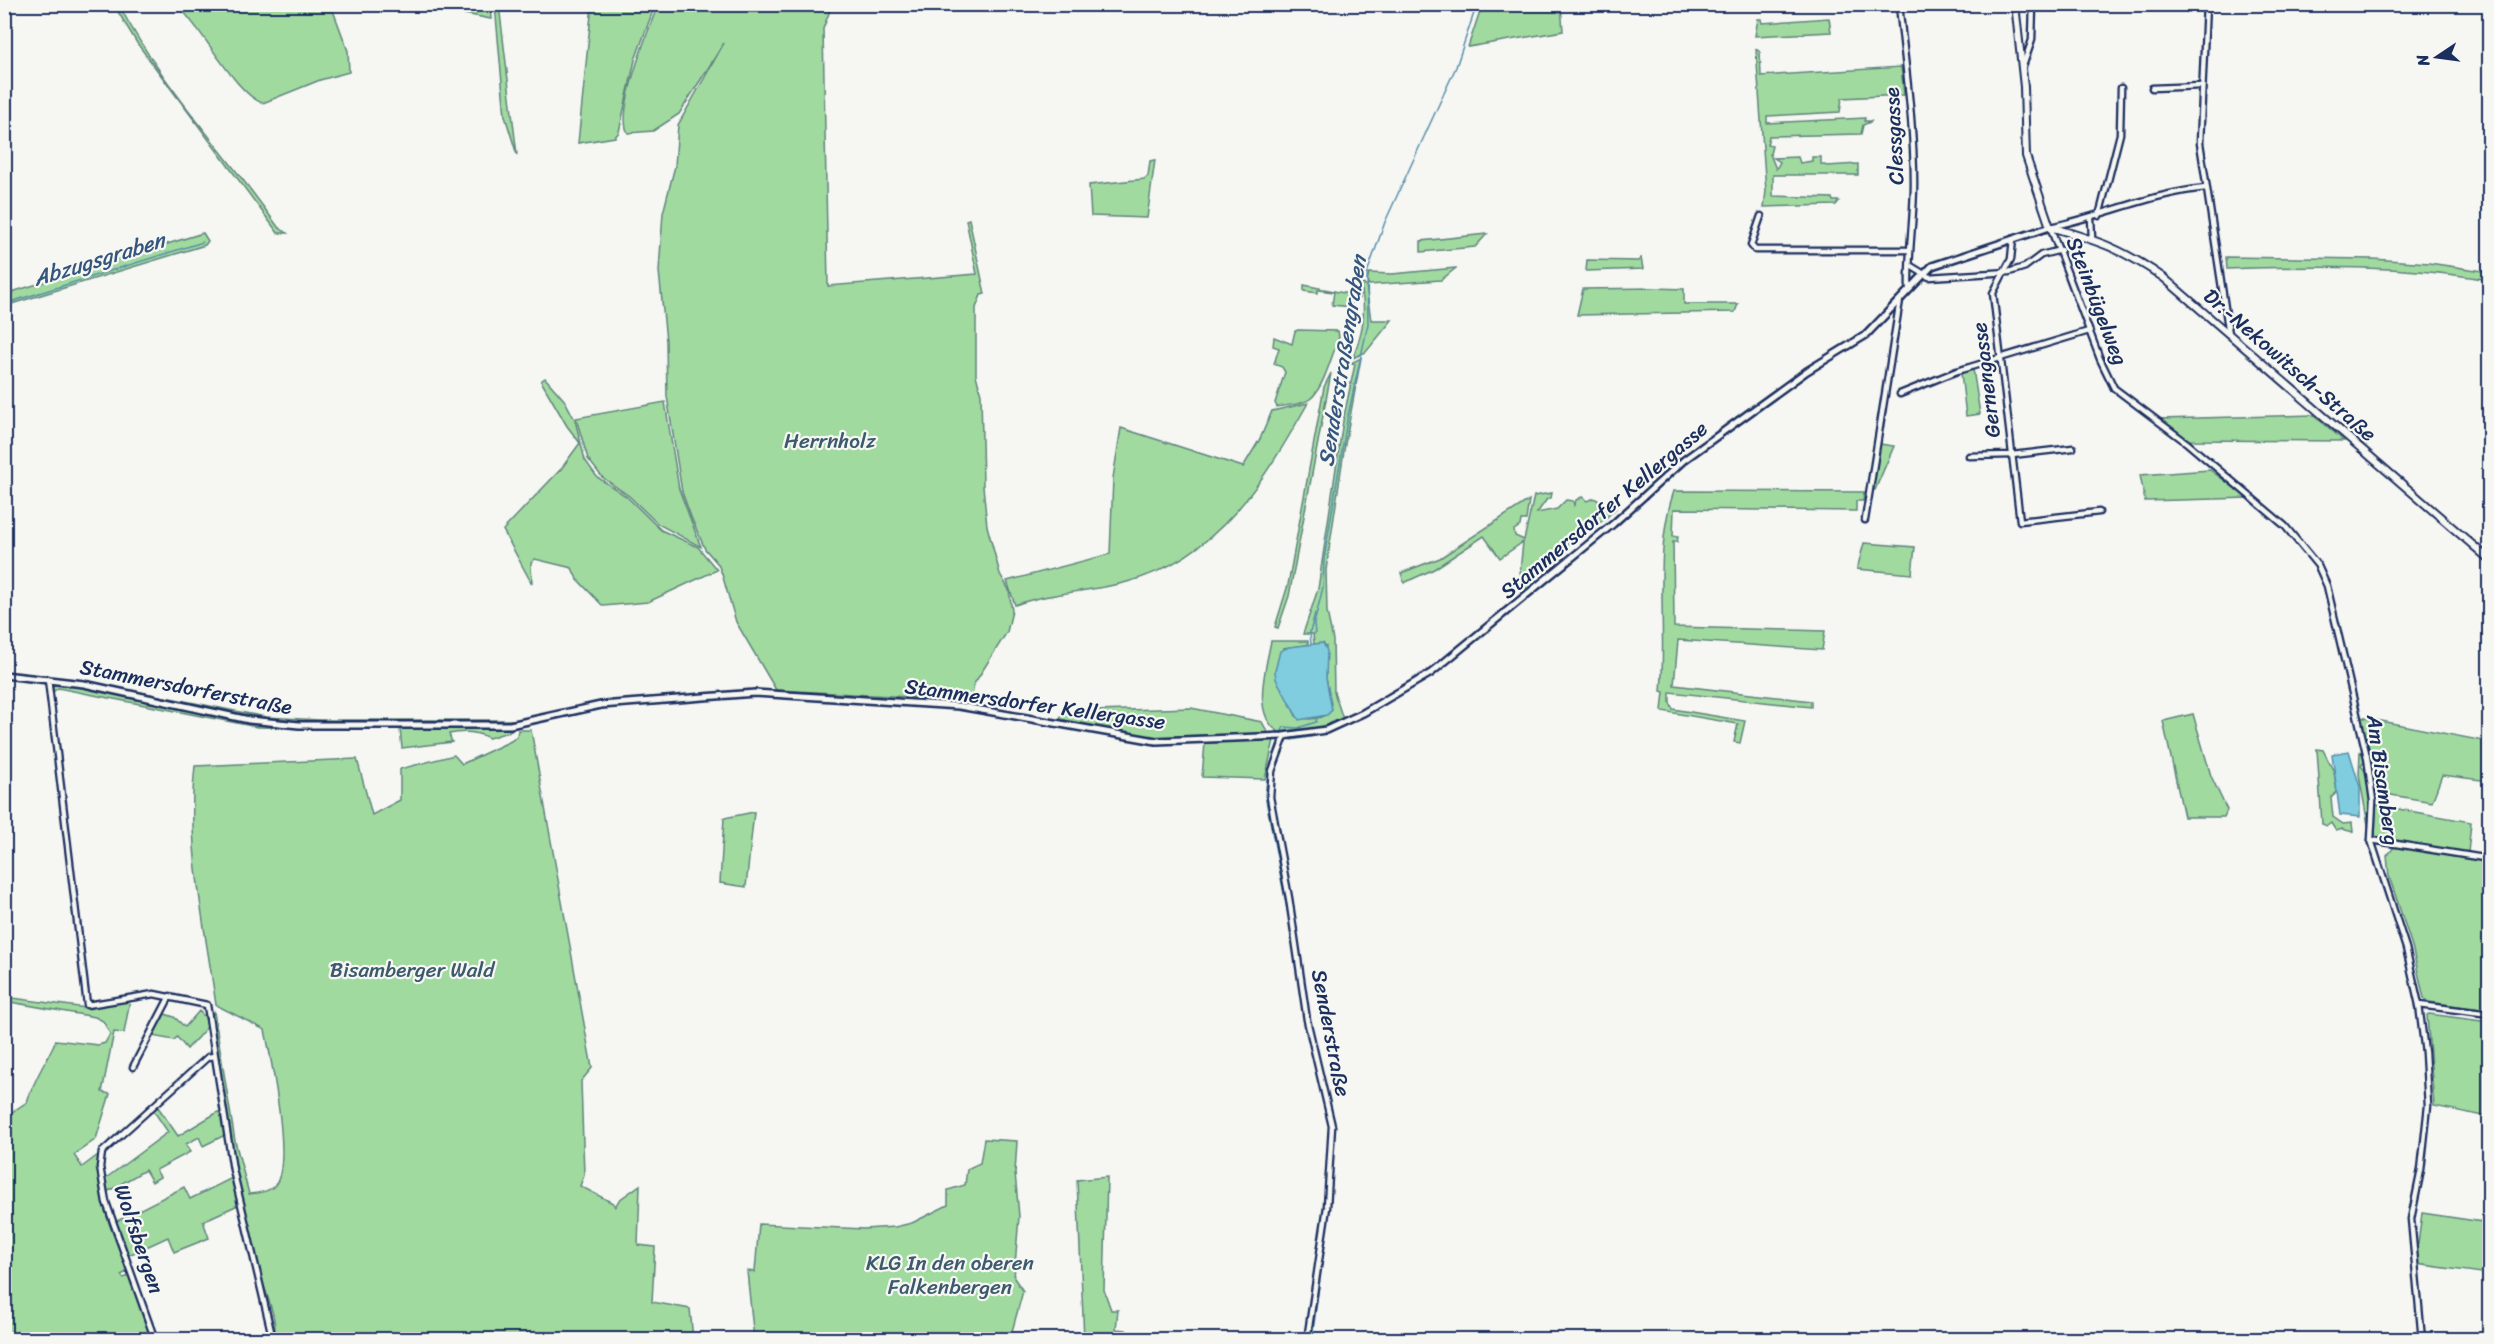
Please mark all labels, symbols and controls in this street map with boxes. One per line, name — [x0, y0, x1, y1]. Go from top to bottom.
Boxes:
north arrow — [2407, 27, 2467, 87]
text: N — [2407, 51, 2438, 70]
street label: Clessgasse — [1872, 86, 1916, 186]
water label: Abzugsgraben — [27, 220, 172, 298]
street label: Steinbügelweg — [2055, 231, 2139, 371]
water label: Senderstraßengraben — [1306, 251, 1378, 469]
street label: Dr.-Nekowitsch-Straße — [2194, 278, 2386, 452]
street label: Gernengasse — [1960, 320, 2012, 440]
street label: Stammersdorfer Kellergasse — [1491, 411, 1717, 609]
park label: Herrnholz — [784, 422, 876, 460]
street label: Stammersdorferstraße — [77, 648, 295, 726]
street label: Stammersdorfer Kellergasse — [902, 667, 1168, 741]
street label: Am Bisamberg — [2355, 711, 2411, 848]
park label: Bisamberger Wald — [330, 951, 496, 989]
street label: Senderstraße — [1300, 966, 1362, 1100]
street label: Wolfsbergen — [103, 1179, 175, 1299]
park label: KLG In den oberen Falkenbergen — [866, 1244, 1034, 1306]

